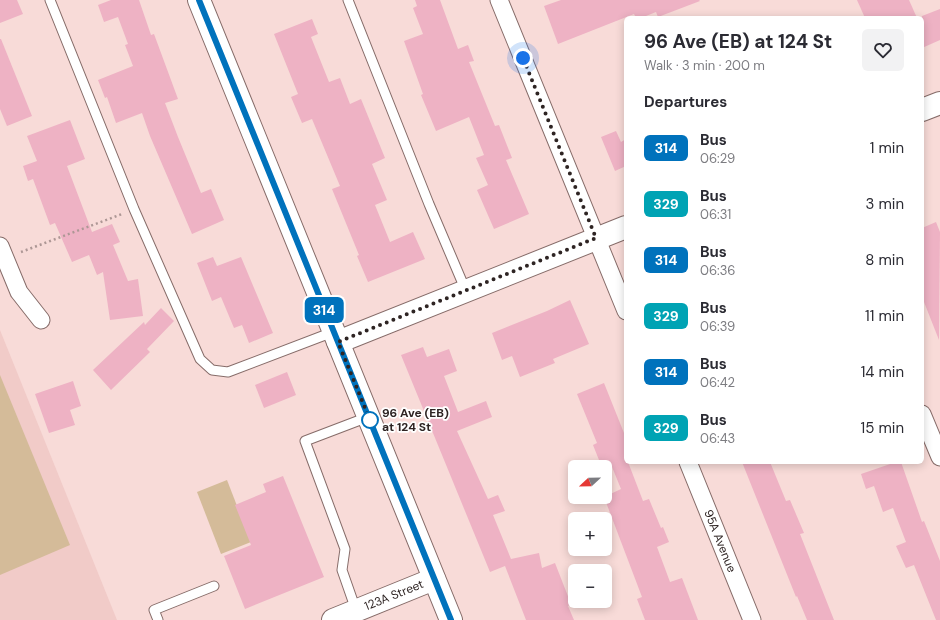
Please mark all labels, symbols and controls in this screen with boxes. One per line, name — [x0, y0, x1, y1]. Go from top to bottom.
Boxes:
text: 96 Ave (EB) at 124 St — [644, 29, 832, 54]
button: heart — [862, 29, 904, 71]
your location — [513, 48, 533, 68]
text: Walk · 3 min · 200 m — [644, 57, 765, 74]
text: Departures — [644, 92, 727, 112]
text: Bus — [700, 130, 727, 150]
text: 1 min — [870, 138, 904, 158]
text: 314 — [655, 139, 677, 157]
text: 06:29 — [700, 150, 735, 167]
text: Bus — [700, 186, 727, 206]
text: 3 min — [866, 194, 904, 214]
text: 329 — [653, 195, 679, 213]
text: 06:31 — [700, 206, 731, 223]
text: Bus — [700, 242, 727, 262]
text: 8 min — [865, 250, 904, 270]
text: 314 — [655, 251, 677, 269]
text: 06:36 — [700, 262, 736, 279]
line badge: 314 — [301, 297, 347, 323]
text: Bus — [700, 298, 727, 318]
text: 314 — [313, 301, 335, 319]
text: 11 min — [865, 306, 904, 326]
text: 329 — [653, 307, 679, 325]
text: 06:39 — [700, 318, 735, 335]
text: Bus — [700, 354, 727, 374]
text: 14 min — [861, 362, 904, 382]
text: 314 — [655, 363, 677, 381]
text: 06:42 — [700, 374, 735, 391]
place label: 96 Ave (EB) at 124 St — [382, 405, 449, 435]
text: Bus — [700, 410, 727, 430]
marker: 96 Ave (EB) at 124 St — [361, 411, 379, 429]
text: 15 min — [861, 418, 904, 438]
text: 329 — [653, 419, 679, 437]
text: 06:43 — [700, 430, 735, 447]
north arrow — [568, 460, 612, 504]
map controls — [568, 460, 612, 608]
street label: 95A Avenue — [700, 507, 740, 575]
button: + — [568, 512, 612, 556]
button: − — [568, 564, 612, 608]
street label: 123A Street — [362, 576, 426, 614]

